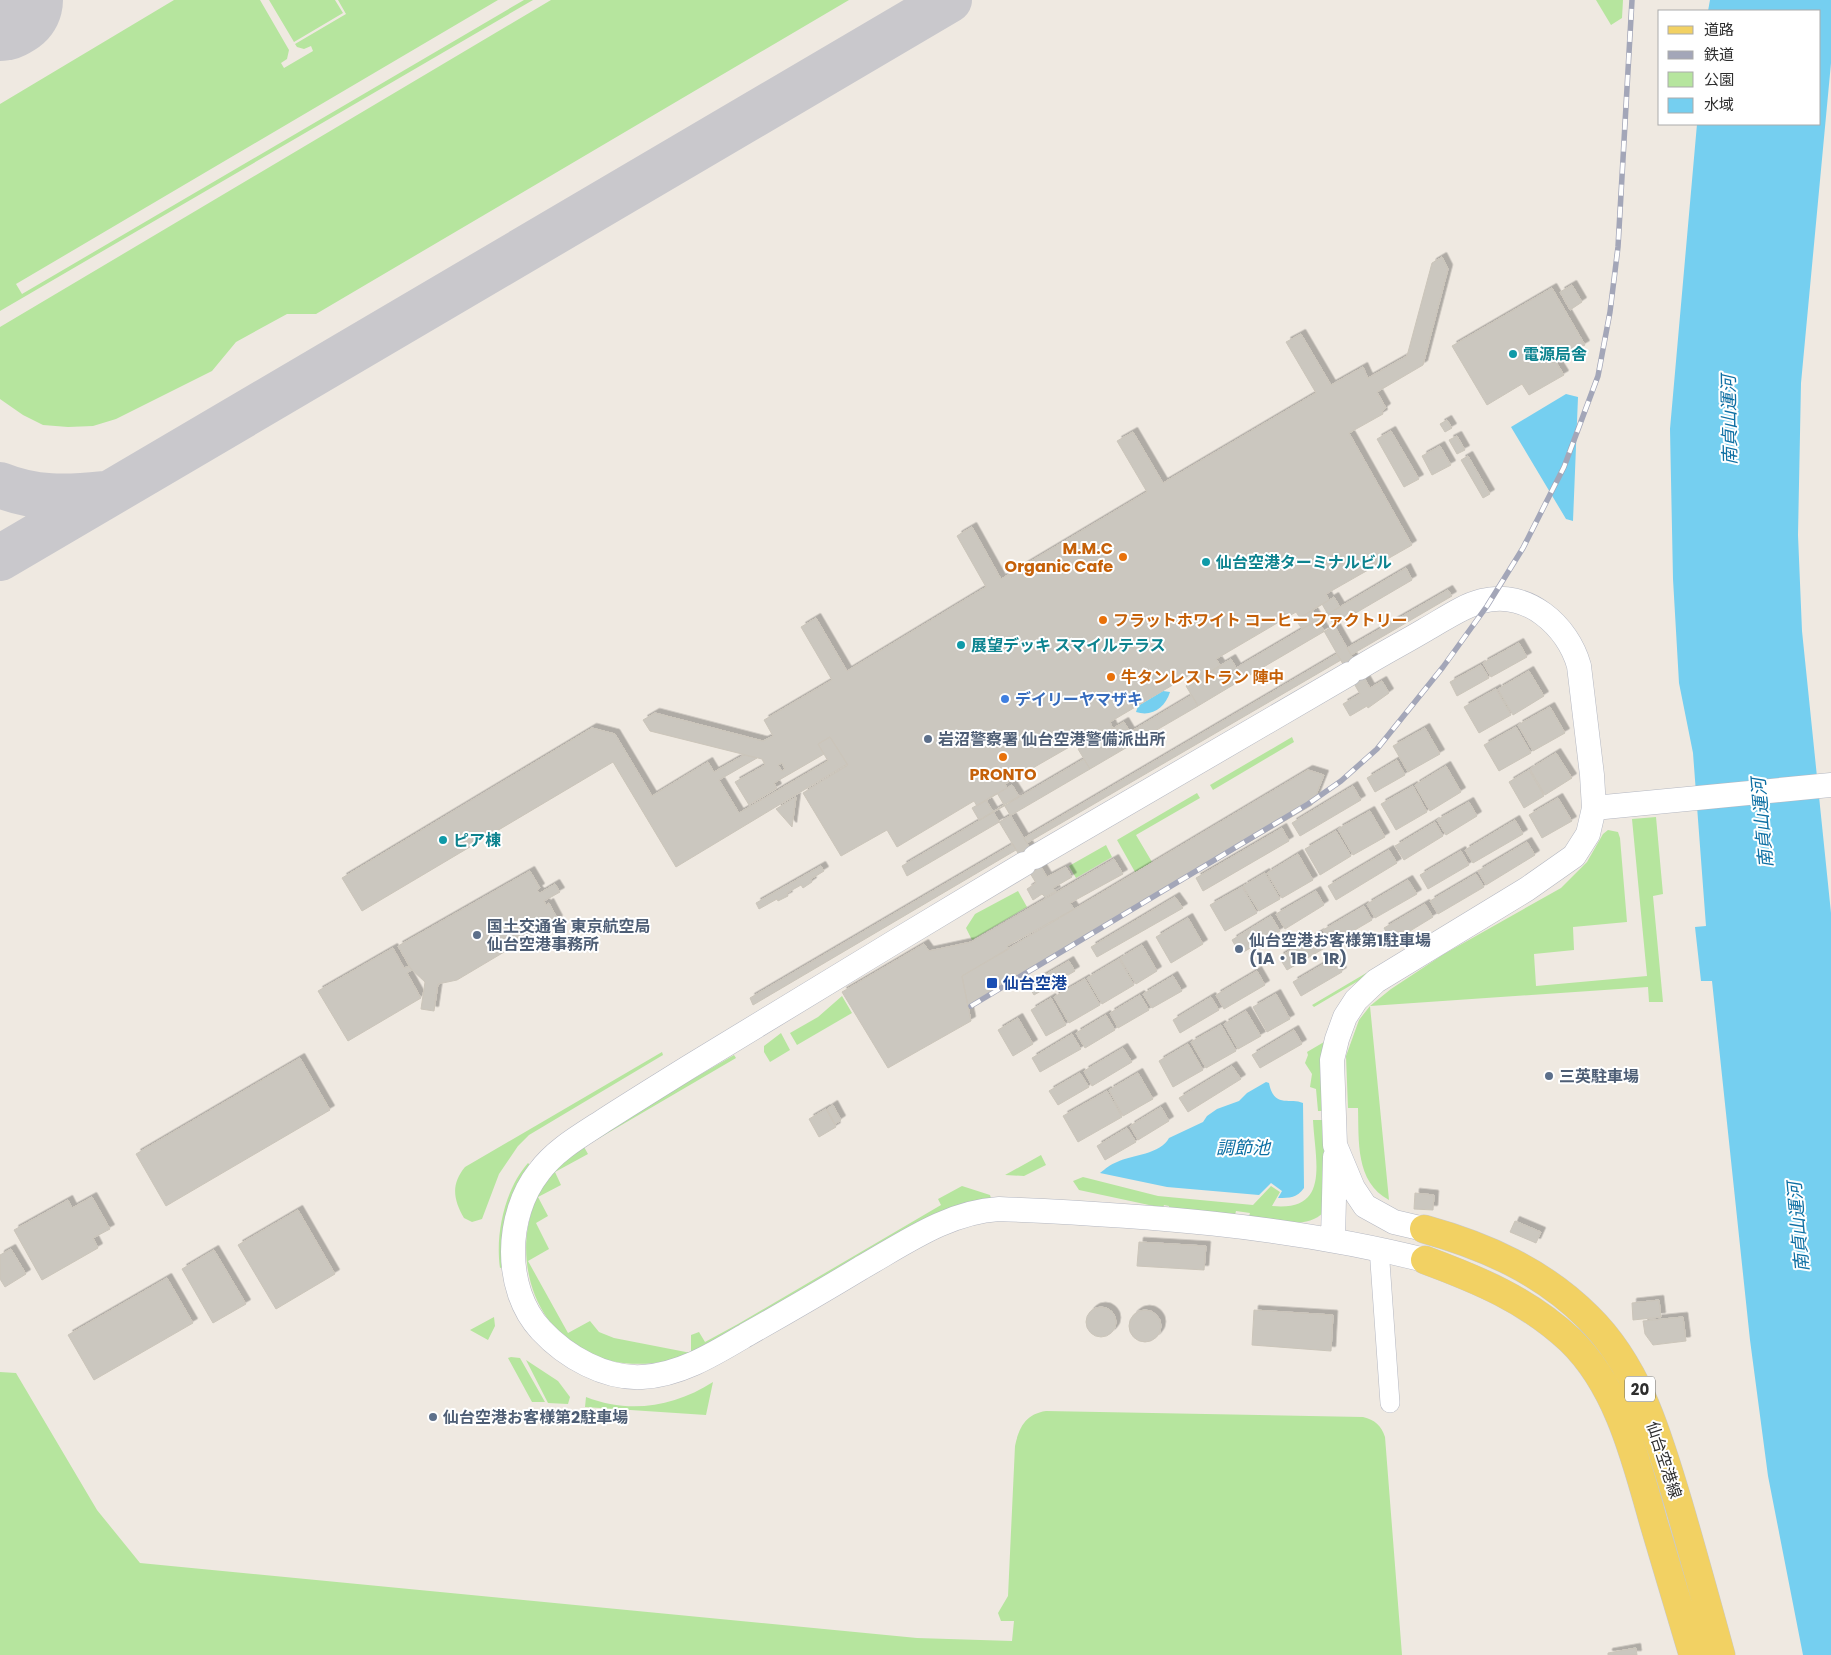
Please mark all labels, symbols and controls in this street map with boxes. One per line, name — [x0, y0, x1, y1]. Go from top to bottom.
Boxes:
legend — [1658, 10, 1821, 125]
text: 道路 — [1704, 19, 1734, 40]
text: 鉄道 — [1704, 44, 1734, 65]
text: 公園 — [1704, 69, 1734, 90]
text: 水域 — [1704, 94, 1734, 115]
place label: 電源局舎 — [1523, 343, 1587, 366]
marker: 電源局舎 — [1507, 348, 1519, 360]
water label: 南貞山運河 — [1716, 372, 1742, 465]
place label: M.M.C Organic Cafe — [1005, 537, 1113, 578]
marker: M.M.C Organic Cafe — [1117, 551, 1129, 563]
place label: 仙台空港ターミナルビル — [1215, 551, 1392, 574]
marker: 仙台空港ターミナルビル — [1200, 556, 1212, 568]
place label: フラットホワイト コーヒー ファクトリー — [1113, 609, 1408, 632]
marker: フラットホワイト コーヒー ファクトリー — [1097, 614, 1109, 626]
place label: 展望デッキ スマイルテラス — [971, 634, 1166, 657]
marker: 展望デッキ スマイルテラス — [955, 639, 967, 651]
place label: 牛タンレストラン 陣中 — [1121, 666, 1284, 689]
marker: 牛タンレストラン 陣中 — [1105, 671, 1117, 683]
place label: デイリーヤマザキ — [1015, 688, 1143, 711]
marker: デイリーヤマザキ — [999, 693, 1011, 705]
place label: 岩沼警察署 仙台空港警備派出所 — [938, 728, 1165, 751]
marker: 岩沼警察署 仙台空港警備派出所 — [922, 733, 934, 745]
marker: PRONTO — [997, 751, 1009, 763]
place label: PRONTO — [969, 763, 1037, 786]
water label: 南貞山運河 — [1745, 774, 1778, 869]
place label: ピア棟 — [453, 829, 501, 852]
marker: ピア棟 — [437, 834, 449, 846]
place label: 国土交通省 東京航空局 仙台空港事務所 — [486, 915, 650, 956]
marker: 国土交通省 東京航空局 仙台空港事務所 — [471, 929, 483, 941]
place label: 仙台空港お客様第1駐車場 (1A・1B・1R) — [1248, 929, 1431, 970]
marker: 仙台空港お客様第1駐車場 (1A・1B・1R) — [1233, 943, 1245, 955]
place label: 仙台空港 — [1002, 972, 1067, 995]
marker: 仙台空港 — [985, 976, 999, 990]
place label: 三英駐車場 — [1559, 1065, 1639, 1088]
marker: 三英駐車場 — [1543, 1070, 1555, 1082]
water label: 調節池 — [1216, 1135, 1272, 1160]
water label: 南貞山運河 — [1781, 1178, 1814, 1273]
road number: 20 — [1625, 1376, 1655, 1402]
place label: 仙台空港お客様第2駐車場 — [442, 1406, 628, 1429]
marker: 仙台空港お客様第2駐車場 — [427, 1411, 439, 1423]
street label: 仙台空港線 — [1641, 1418, 1687, 1502]

